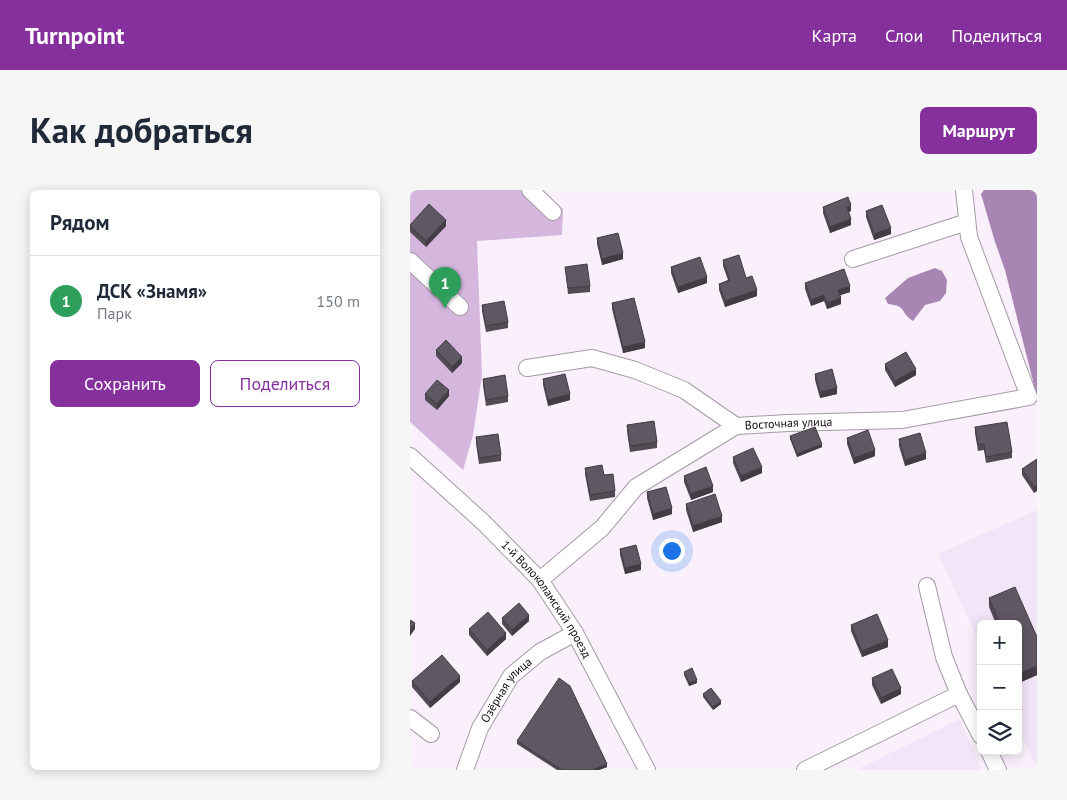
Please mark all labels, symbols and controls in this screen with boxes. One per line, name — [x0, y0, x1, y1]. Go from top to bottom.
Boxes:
text: Turnpoint — [25, 20, 124, 51]
text: Карта — [812, 24, 857, 47]
text: Слои — [885, 24, 923, 47]
text: Поделиться — [951, 24, 1042, 47]
text: Как добраться — [30, 107, 253, 153]
button: Маршрут — [920, 107, 1037, 154]
text: Рядом — [50, 209, 109, 236]
pin: 1 — [429, 267, 461, 308]
text: ДСК «Знамя» — [97, 279, 207, 303]
text: 1 — [61, 291, 71, 311]
text: 150 m — [317, 291, 360, 311]
text: Парк — [97, 303, 132, 323]
button: Сохранить — [50, 360, 200, 407]
button: Поделиться — [210, 360, 360, 407]
street label: Восточная улица — [744, 414, 833, 432]
street label: 1-й Волоколамский проезд — [498, 537, 595, 661]
your location — [659, 538, 685, 564]
map controls — [977, 620, 1022, 755]
button: + — [977, 620, 1022, 665]
street label: Озёрная улица — [477, 654, 535, 725]
button: − — [977, 665, 1022, 710]
button: layers — [977, 710, 1022, 755]

